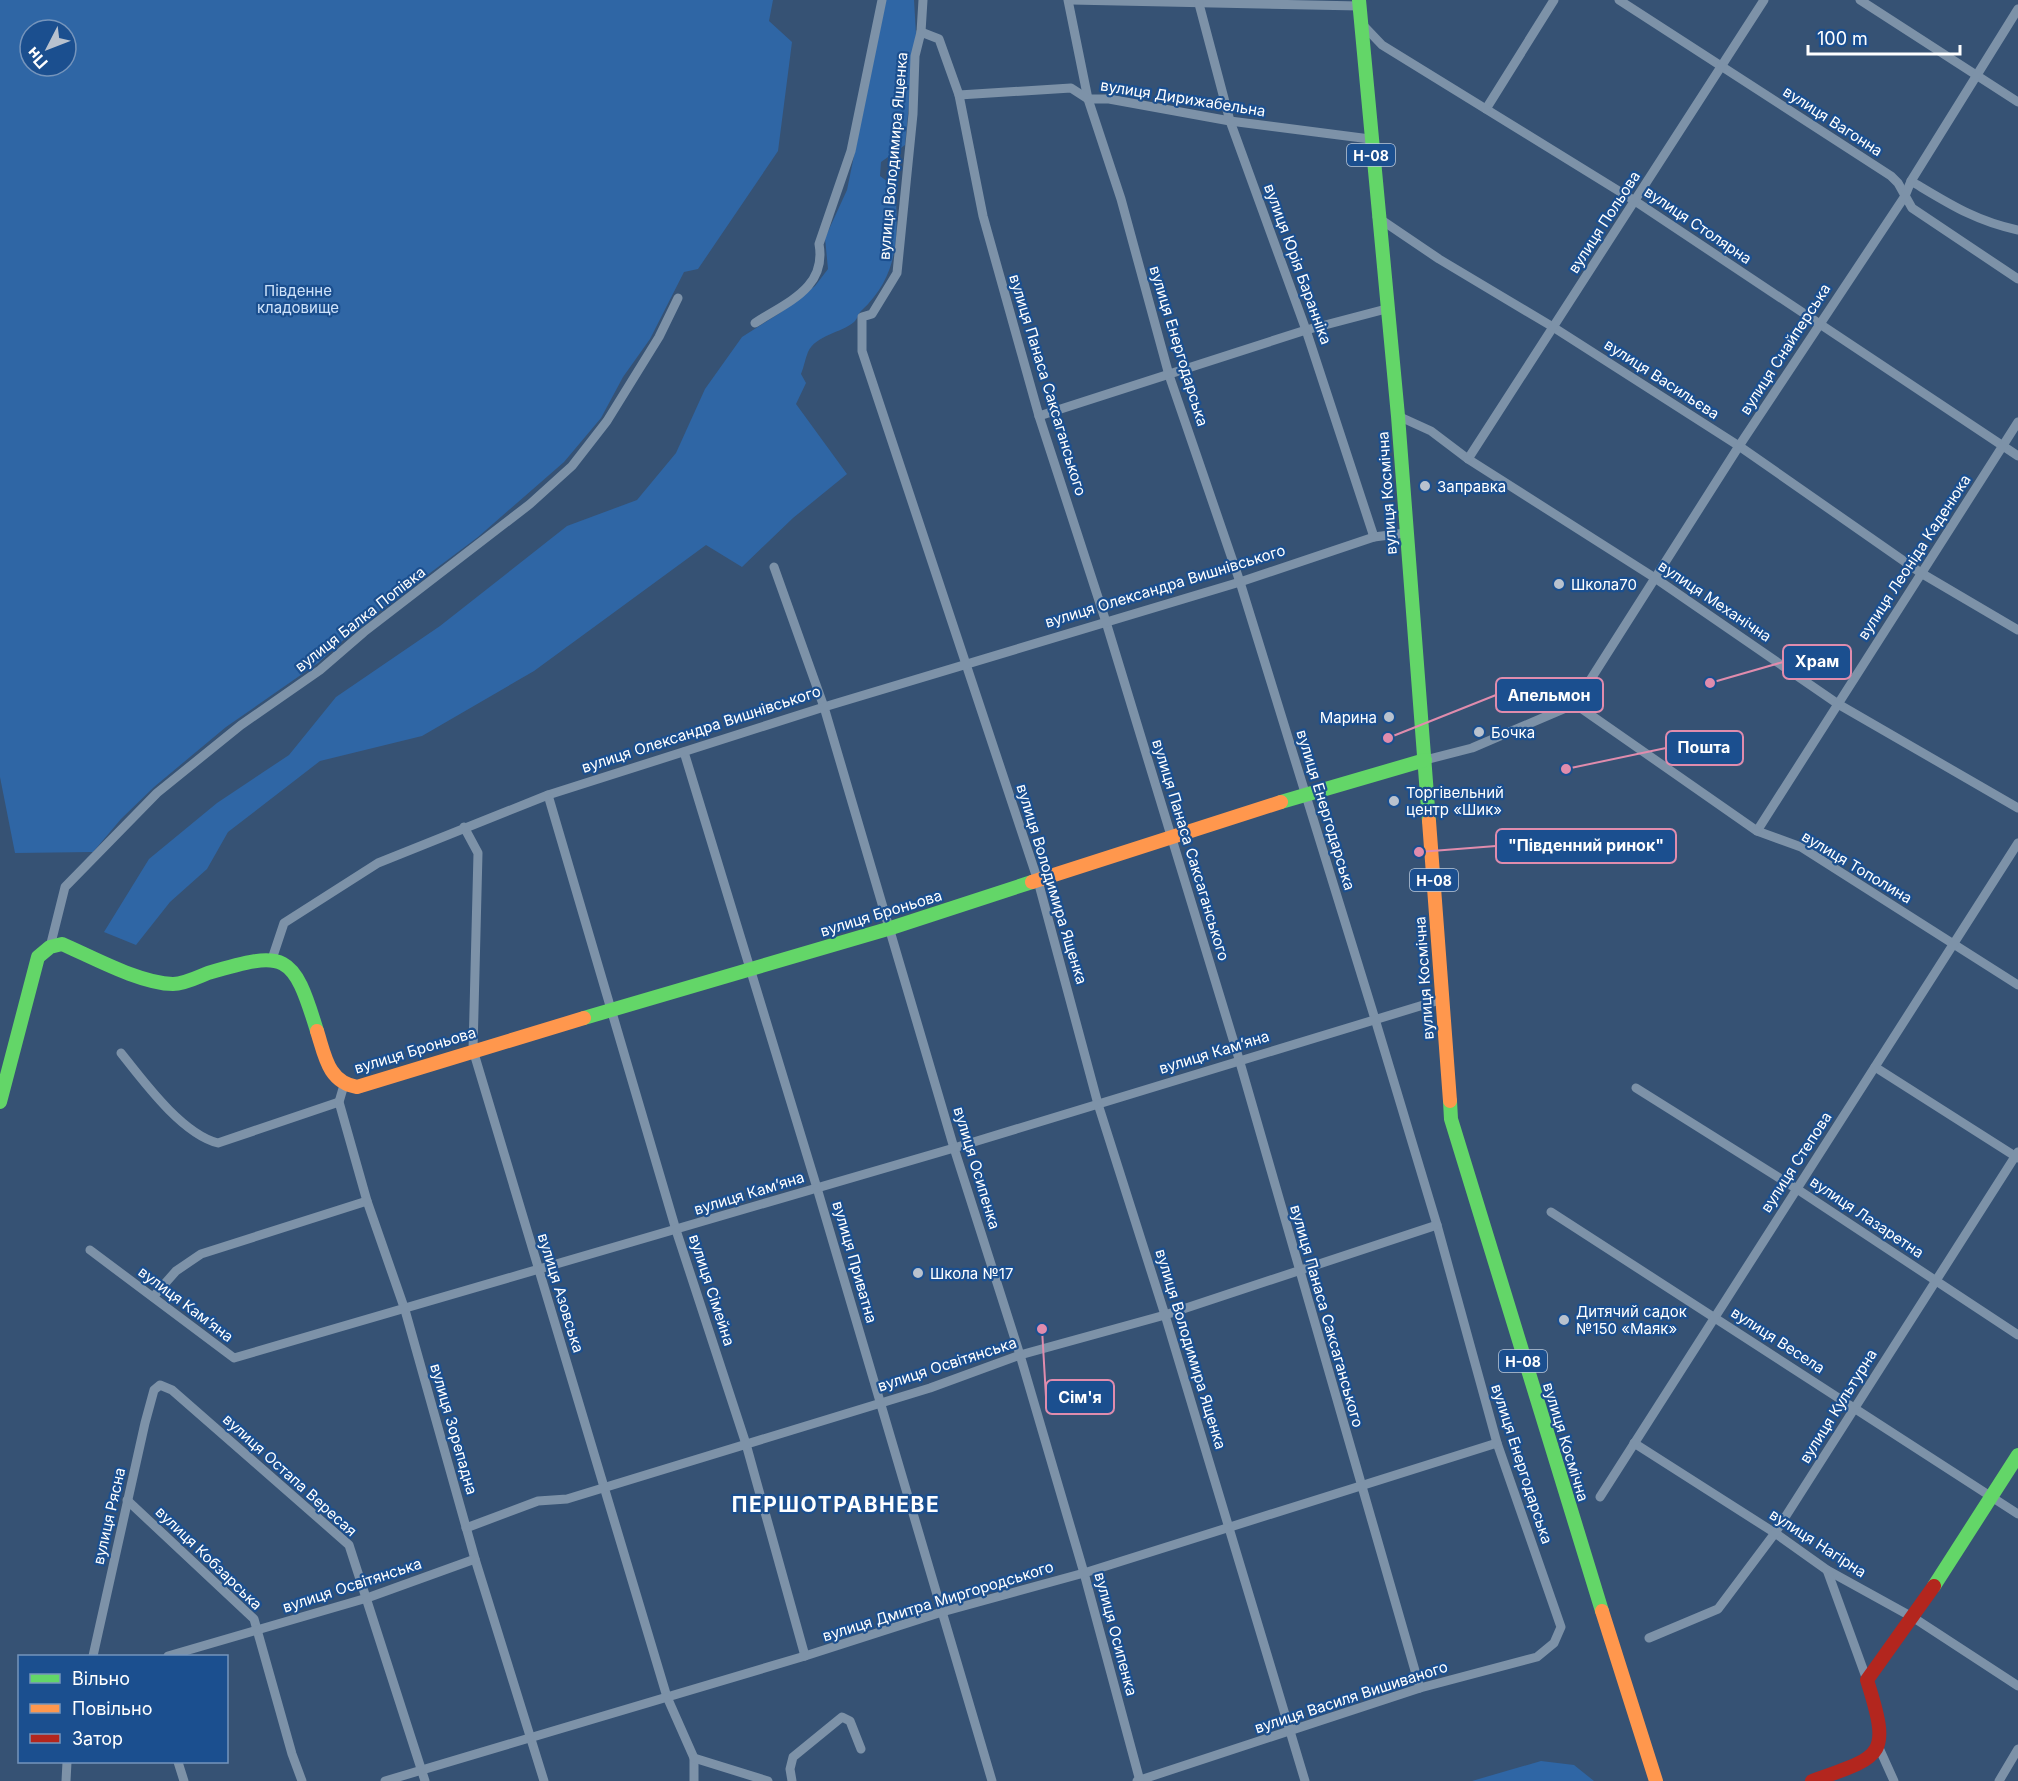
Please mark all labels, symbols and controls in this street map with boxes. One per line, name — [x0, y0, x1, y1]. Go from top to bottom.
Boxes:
north arrow — [18, 18, 78, 78]
scale bar — [1808, 18, 1960, 56]
text: 100 m — [1817, 28, 1868, 49]
text: Пн — [22, 43, 52, 73]
street label: вулиця Володимира Ященка — [874, 51, 912, 261]
street label: вулиця Дирижабельна — [1099, 76, 1267, 120]
street label: вулиця Вагонна — [1780, 82, 1886, 160]
road number: Н-08 — [1347, 144, 1395, 166]
street label: вулиця Польова — [1564, 167, 1644, 277]
street label: вулиця Юрія Баранніка — [1260, 181, 1336, 347]
street label: вулиця Столярна — [1641, 182, 1755, 268]
street label: вулиця Енергодарська — [1146, 263, 1212, 429]
street label: вулиця Панаса Саксаганського — [1005, 272, 1091, 498]
street label: вулиця Снайперська — [1735, 280, 1835, 418]
park label: Південне кладовище — [257, 281, 339, 317]
street label: вулиця Васильєва — [1601, 335, 1723, 423]
street label: вулиця Космічна — [1373, 431, 1401, 555]
street label: вулиця Леоніда Каденюка — [1853, 471, 1975, 643]
place label: Заправка — [1437, 477, 1506, 496]
marker: Заправка — [1418, 479, 1432, 493]
street label: вулиця Олександра Вишнівського — [1043, 540, 1287, 632]
street label: вулиця Механічна — [1655, 556, 1775, 646]
street label: вулиця Балка Попівка — [291, 562, 429, 676]
place label: Школа70 — [1571, 575, 1637, 594]
marker: Школа70 — [1552, 577, 1566, 591]
callout: Храм — [1783, 645, 1851, 679]
text: Храм — [1795, 651, 1839, 671]
callout: Апельмон — [1496, 678, 1603, 712]
street label: вулиця Олександра Вишнівського — [579, 681, 823, 777]
text: Апельмон — [1507, 685, 1591, 705]
place label: Марина — [1320, 708, 1377, 727]
marker: Марина — [1382, 710, 1396, 724]
place label: Бочка — [1491, 723, 1535, 742]
marker: Бочка — [1472, 725, 1486, 739]
street label: вулиця Енергодарська — [1293, 727, 1359, 893]
callout: Пошта — [1666, 731, 1743, 765]
street label: вулиця Панаса Саксаганського — [1148, 737, 1234, 963]
text: Пошта — [1678, 737, 1730, 757]
street label: вулиця Володимира Ященка — [1012, 781, 1092, 987]
place label: Торгівельний центр «Шик» — [1406, 783, 1504, 819]
marker: Торгівельний центр «Шик» — [1387, 794, 1401, 808]
street label: вулиця Тополина — [1798, 827, 1916, 907]
callout: "Південний ринок" — [1496, 829, 1676, 863]
text: "Південний ринок" — [1508, 835, 1664, 855]
road number: Н-08 — [1410, 869, 1458, 891]
street label: вулиця Броньова — [818, 885, 944, 941]
street label: вулиця Космічна — [1410, 916, 1438, 1040]
street label: вулиця Броньова — [352, 1022, 478, 1078]
street label: вулиця Кам’яна — [1157, 1026, 1271, 1078]
street label: вулиця Осипенка — [949, 1104, 1005, 1232]
street label: вулиця Степова — [1756, 1108, 1836, 1216]
street label: вулиця Кам’яна — [692, 1167, 806, 1219]
street label: вулиця Лазаретна — [1806, 1172, 1928, 1262]
street label: вулиця Приватна — [829, 1199, 881, 1325]
street label: вулиця Панаса Саксаганського — [1286, 1203, 1368, 1429]
street label: вулиця Азовська — [534, 1231, 588, 1355]
street label: вулиця Сімейна — [685, 1232, 739, 1348]
street label: вулиця Володимира Ященка — [1151, 1246, 1231, 1452]
street label: вулиця Кам’яна — [135, 1262, 237, 1346]
place label: Школа №17 — [930, 1264, 1013, 1283]
marker: Школа №17 — [911, 1266, 925, 1280]
place label: Дитячий садок №150 «Маяк» — [1576, 1302, 1687, 1338]
street label: вулиця Весела — [1727, 1303, 1829, 1377]
marker: Дитячий садок №150 «Маяк» — [1557, 1313, 1571, 1327]
street label: вулиця Освітянська — [875, 1333, 1019, 1395]
street label: вулиця Культурна — [1795, 1345, 1881, 1467]
road number: Н-08 — [1499, 1350, 1547, 1372]
street label: вулиця Зорепадна — [426, 1361, 482, 1497]
callout: Сім'я — [1046, 1380, 1114, 1414]
street label: вулиця Космічна — [1539, 1380, 1593, 1504]
street label: вулиця Енергодарська — [1487, 1382, 1557, 1546]
text: Сім'я — [1058, 1387, 1102, 1407]
street label: вулиця Остапа Вересая — [219, 1410, 361, 1540]
street label: вулиця Рясна — [89, 1466, 129, 1566]
district label: ПЕРШОТРАВНЕВЕ — [732, 1492, 940, 1517]
street label: вулиця Кобзарська — [152, 1502, 266, 1614]
street label: вулиця Нагірна — [1766, 1505, 1870, 1581]
street label: вулиця Освітянська — [280, 1554, 424, 1616]
street label: вулиця Дмитра Миргородського — [820, 1557, 1056, 1645]
street label: вулиця Осипенка — [1090, 1570, 1142, 1698]
legend — [18, 1655, 228, 1763]
street label: вулиця Василя Вишиваного — [1252, 1657, 1450, 1737]
text: Вільно — [72, 1668, 130, 1689]
text: Повільно — [72, 1698, 153, 1719]
text: Затор — [72, 1728, 123, 1749]

